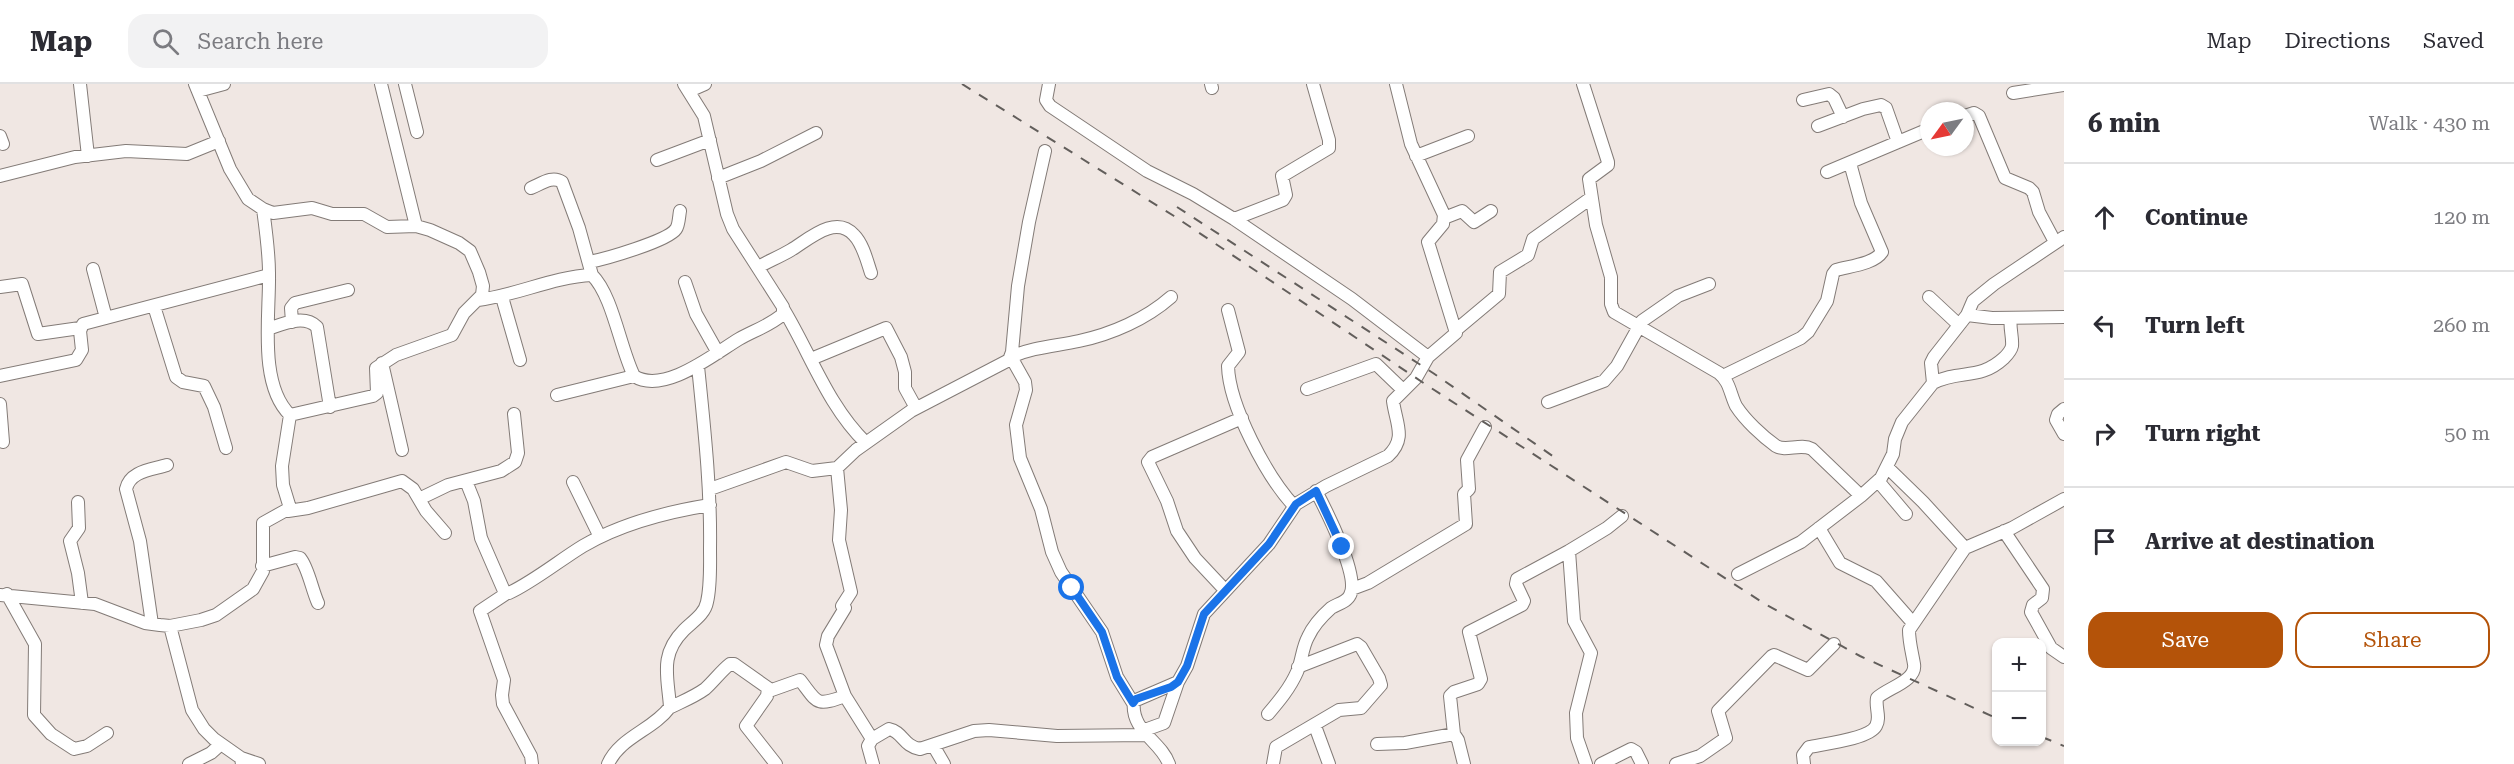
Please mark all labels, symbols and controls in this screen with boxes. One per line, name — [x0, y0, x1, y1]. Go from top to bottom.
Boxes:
search box — [128, 14, 548, 68]
text: Map — [30, 25, 92, 58]
icon: search — [149, 25, 182, 58]
text: Search here — [197, 29, 323, 54]
text: Map — [2207, 29, 2251, 53]
text: Directions — [2284, 29, 2390, 53]
text: Saved — [2423, 29, 2484, 53]
north arrow — [1920, 102, 1974, 156]
text: 6 min — [2088, 108, 2160, 138]
text: Walk · 430 m — [2369, 111, 2490, 135]
icon: ahead — [2088, 201, 2121, 234]
text: Continue — [2145, 205, 2248, 230]
text: 120 m — [2433, 205, 2490, 229]
icon: left — [2088, 309, 2121, 342]
text: Turn left — [2145, 313, 2245, 338]
text: 260 m — [2433, 313, 2490, 337]
icon: right — [2088, 417, 2121, 450]
text: Turn right — [2145, 421, 2260, 446]
text: 50 m — [2444, 421, 2490, 445]
icon: arrive — [2088, 525, 2121, 558]
text: Arrive at destination — [2145, 529, 2374, 554]
route end — [1328, 533, 1354, 559]
route start — [1058, 574, 1084, 600]
button: Save — [2088, 612, 2283, 668]
button: Share — [2295, 612, 2490, 668]
map controls — [1992, 638, 2046, 746]
button: + — [1992, 638, 2046, 692]
button: − — [1992, 692, 2046, 746]

